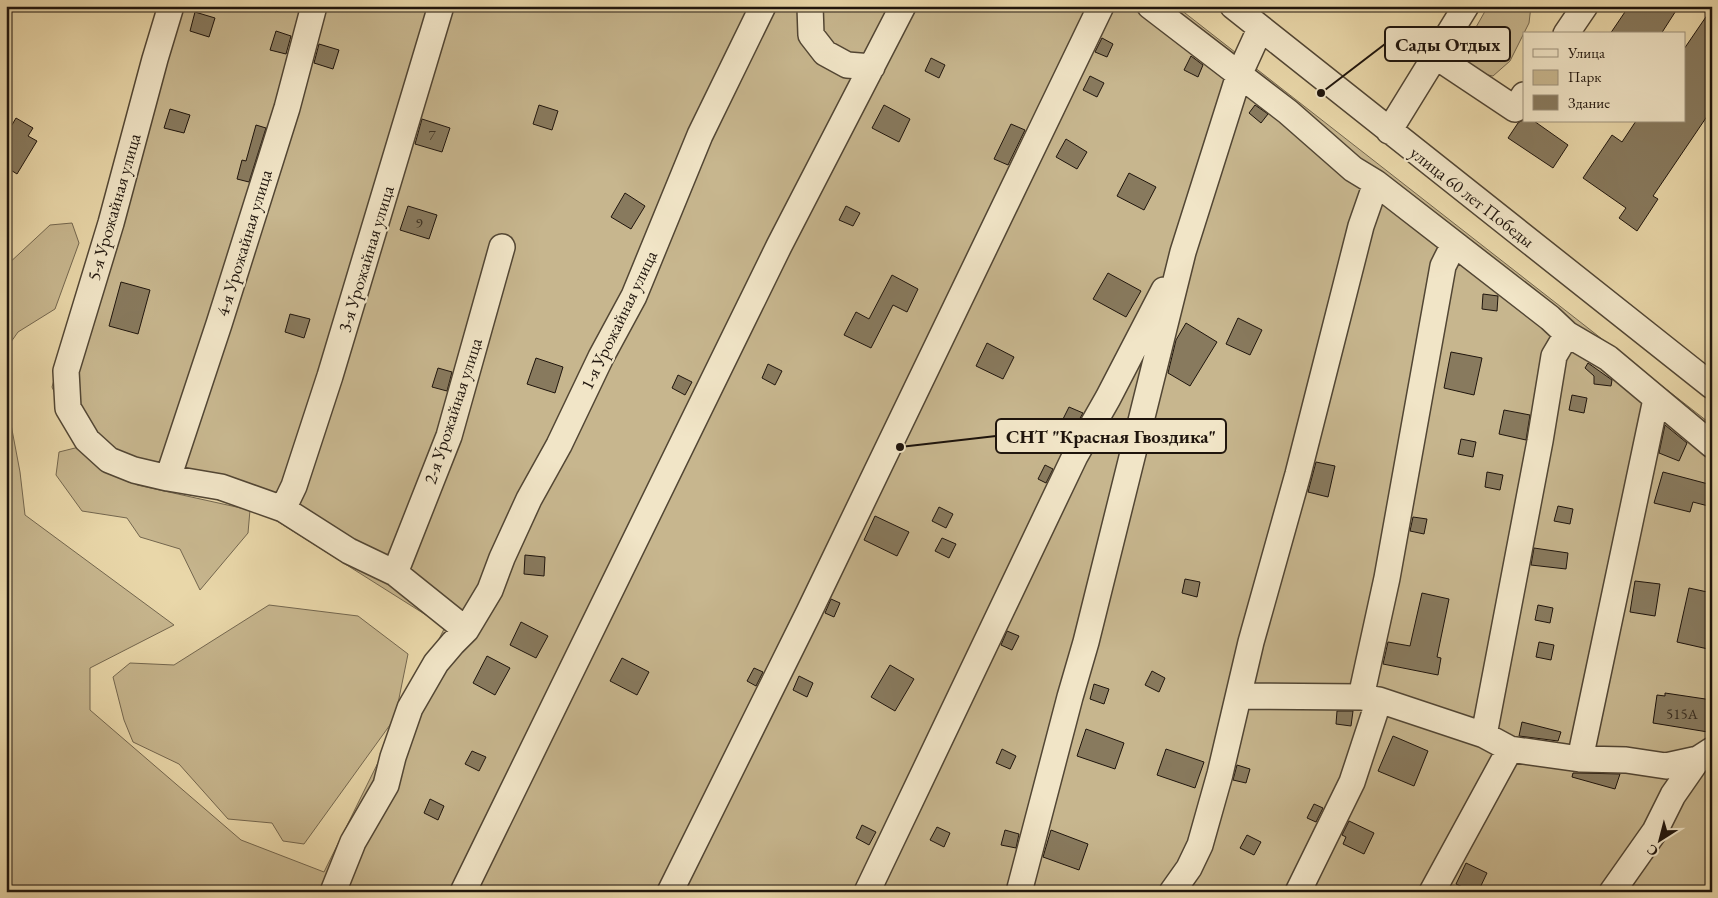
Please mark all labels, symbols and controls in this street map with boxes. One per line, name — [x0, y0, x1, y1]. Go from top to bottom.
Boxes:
callout: Сады Отдых — [1385, 27, 1510, 61]
text: Сады Отдых — [1395, 32, 1501, 57]
legend — [1523, 32, 1686, 122]
text: Улица — [1567, 43, 1605, 62]
text: Парк — [1568, 67, 1601, 86]
text: Здание — [1568, 93, 1610, 112]
house number: 7 — [428, 125, 436, 144]
street label: 5-я Урожайная улица — [81, 130, 146, 283]
street label: улица 60 лет Победы — [1405, 141, 1539, 252]
street label: 4-я Урожайная улица — [210, 166, 277, 319]
street label: 3-я Урожайная улица — [332, 182, 399, 335]
house number: 9 — [415, 213, 423, 232]
street label: 1-я Урожайная улица — [575, 246, 663, 393]
street label: 2-я Урожайная улица — [418, 334, 487, 487]
callout: СНТ "Красная Гвоздика" — [996, 419, 1226, 453]
text: СНТ "Красная Гвоздика" — [1006, 424, 1216, 449]
house number: 515А — [1666, 704, 1699, 723]
north arrow — [1636, 816, 1686, 866]
text: С — [1643, 840, 1662, 861]

